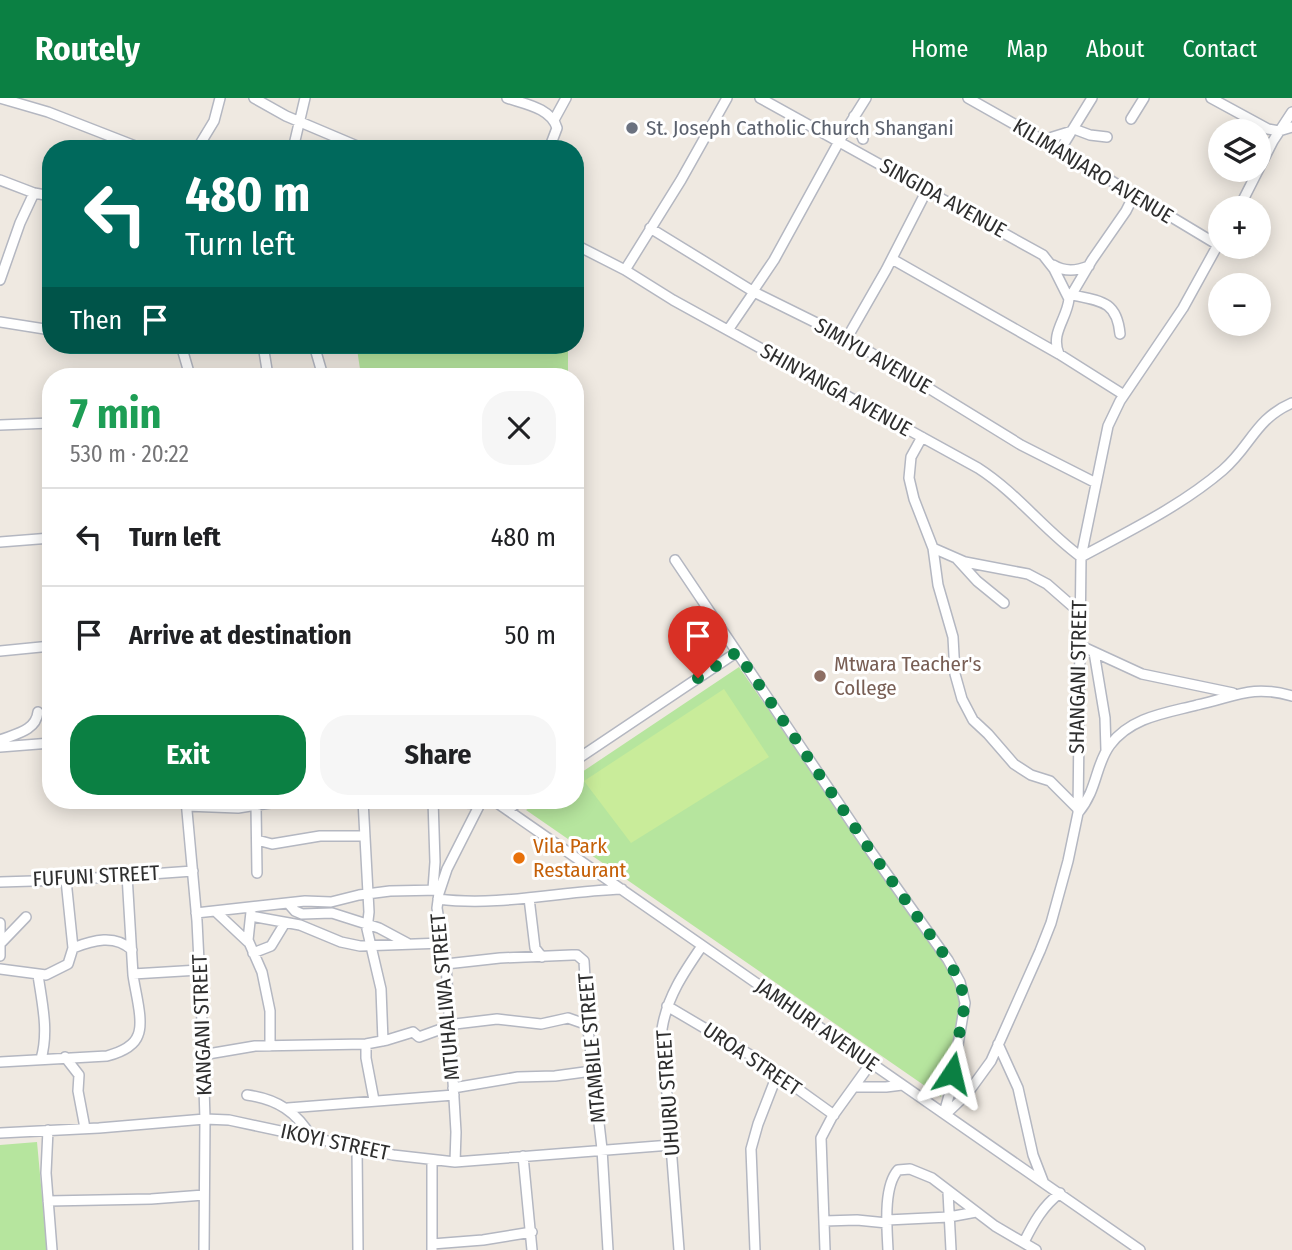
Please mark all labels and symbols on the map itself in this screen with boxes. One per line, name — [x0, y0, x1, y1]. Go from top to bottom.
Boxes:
street label: KILIMANJARO AVENUE — [1008, 113, 1178, 229]
place label: St. Joseph Catholic Church Shangani — [646, 115, 954, 141]
marker: St. Joseph Catholic Church Shangani — [624, 120, 640, 136]
street label: SINGIDA AVENUE — [875, 153, 1011, 243]
street label: SIMIYU AVENUE — [810, 312, 936, 400]
street label: SHINYANGA AVENUE — [756, 338, 916, 442]
street label: SHANGANI STREET — [1064, 600, 1092, 754]
pin — [668, 606, 728, 678]
place label: Mtwara Teacher's College — [834, 651, 981, 701]
marker: Mtwara Teacher's College — [812, 668, 828, 684]
place label: Vila Park Restaurant — [533, 833, 626, 883]
marker: Vila Park Restaurant — [511, 850, 527, 866]
street label: FUFUNI STREET — [32, 860, 160, 892]
street label: MTUHALIWA STREET — [425, 912, 465, 1082]
street label: KANGANI STREET — [187, 953, 217, 1096]
street label: MTAMBILE STREET — [572, 971, 612, 1124]
street label: JAMHURI AVENUE — [750, 973, 884, 1077]
street label: UROA STREET — [698, 1017, 806, 1102]
street label: UHURU STREET — [651, 1029, 685, 1157]
position arrow — [915, 1036, 989, 1110]
street label: IKOYI STREET — [278, 1118, 392, 1166]

